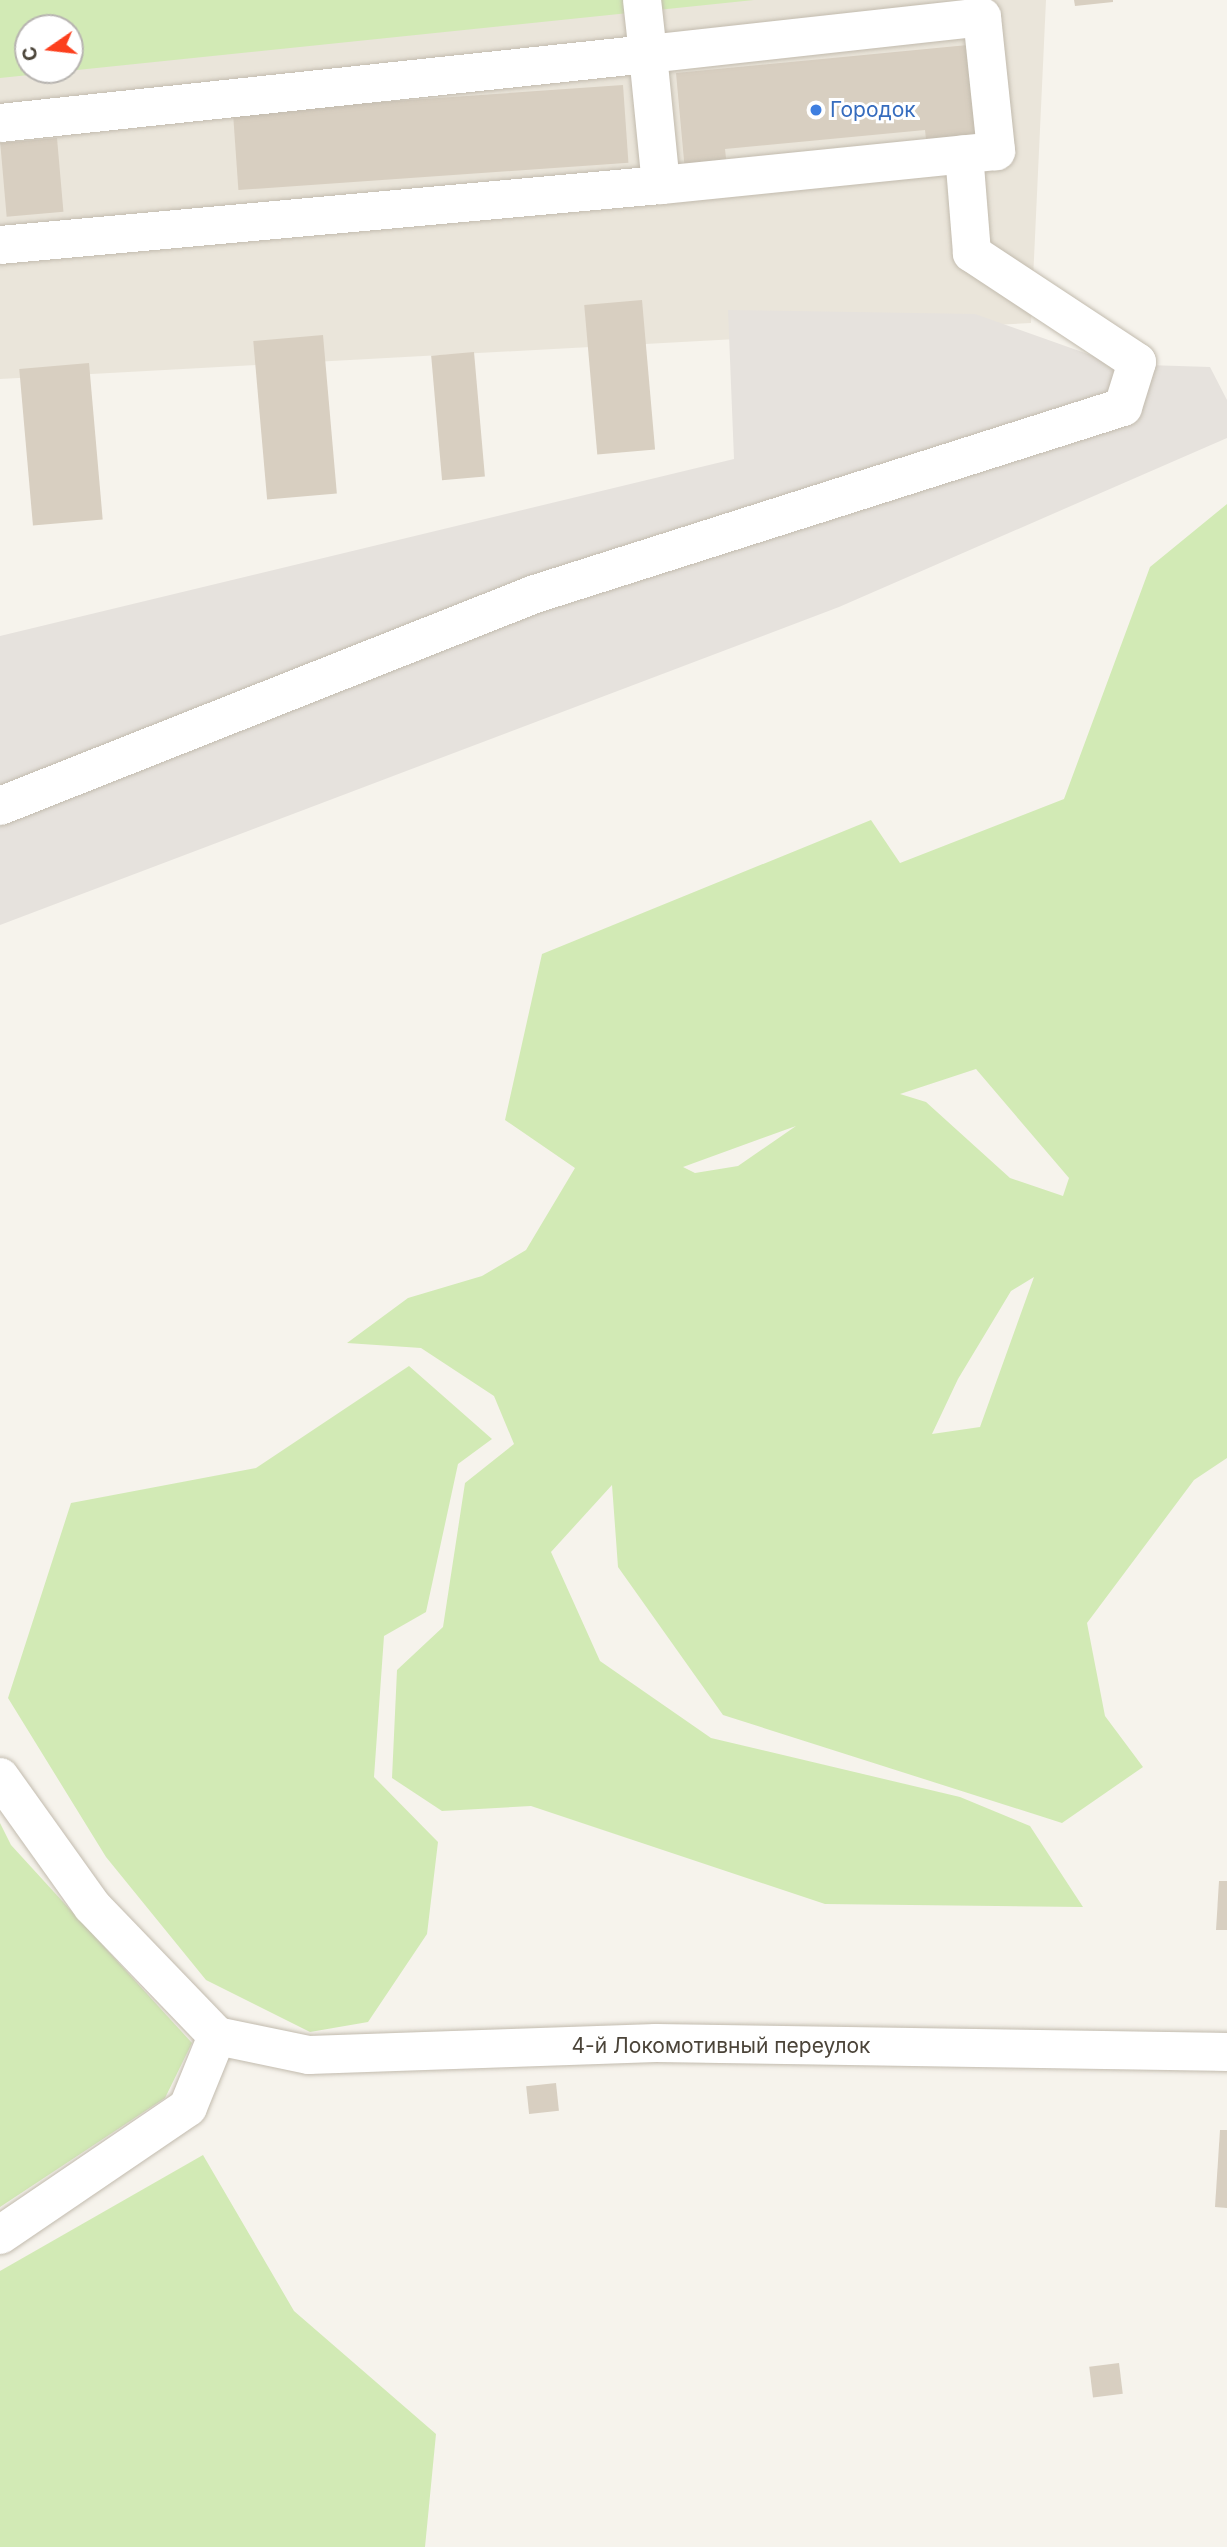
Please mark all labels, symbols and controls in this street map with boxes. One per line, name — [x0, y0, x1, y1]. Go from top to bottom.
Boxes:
north arrow — [14, 14, 84, 84]
text: С — [17, 44, 43, 63]
place label: Городок — [830, 97, 916, 123]
marker: Городок — [808, 102, 824, 118]
street label: 4-й Локомотивный переулок — [572, 2033, 870, 2059]

